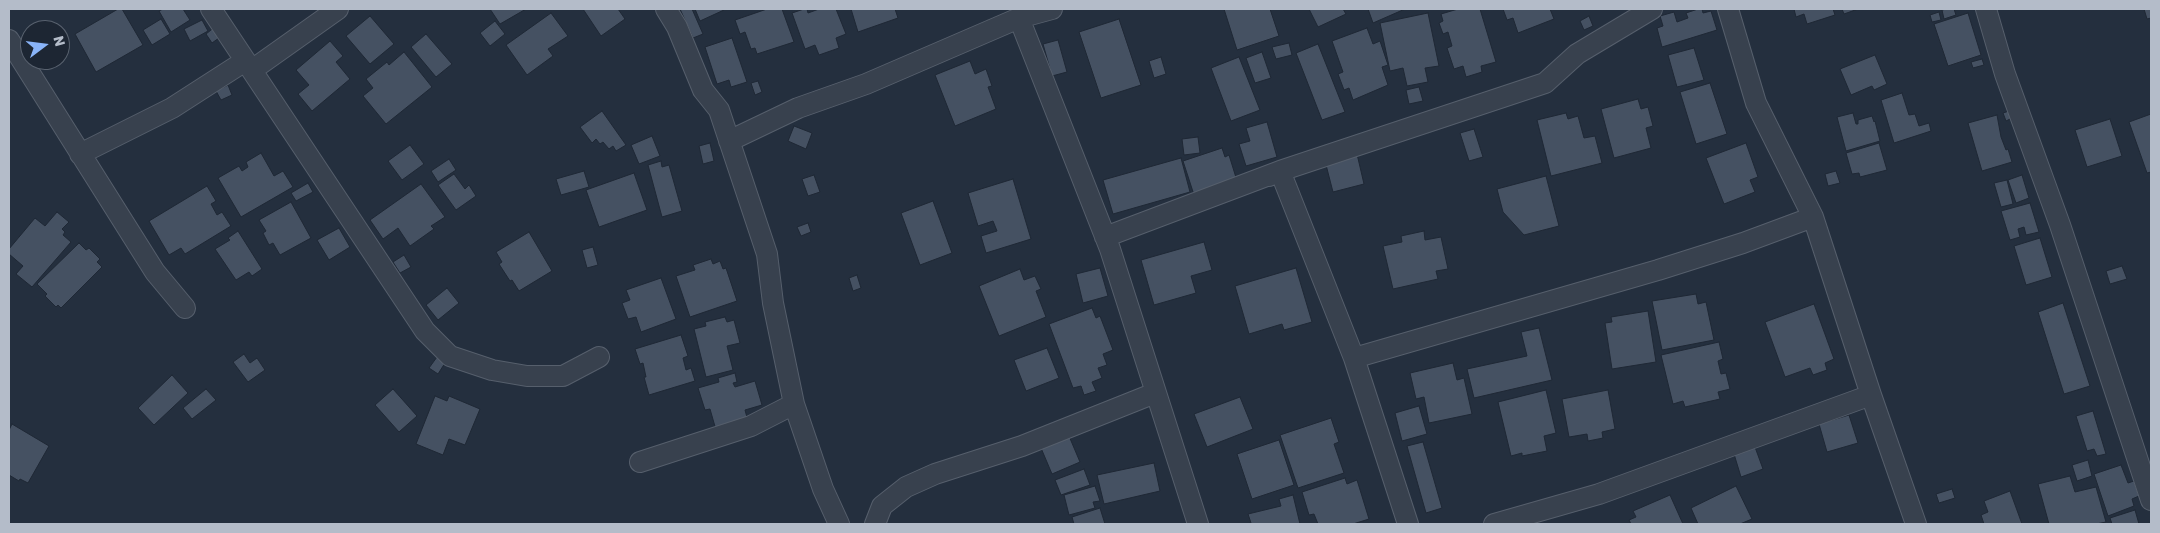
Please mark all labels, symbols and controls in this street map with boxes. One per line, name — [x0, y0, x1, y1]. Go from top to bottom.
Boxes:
north arrow — [20, 20, 70, 70]
text: N — [49, 34, 69, 48]

